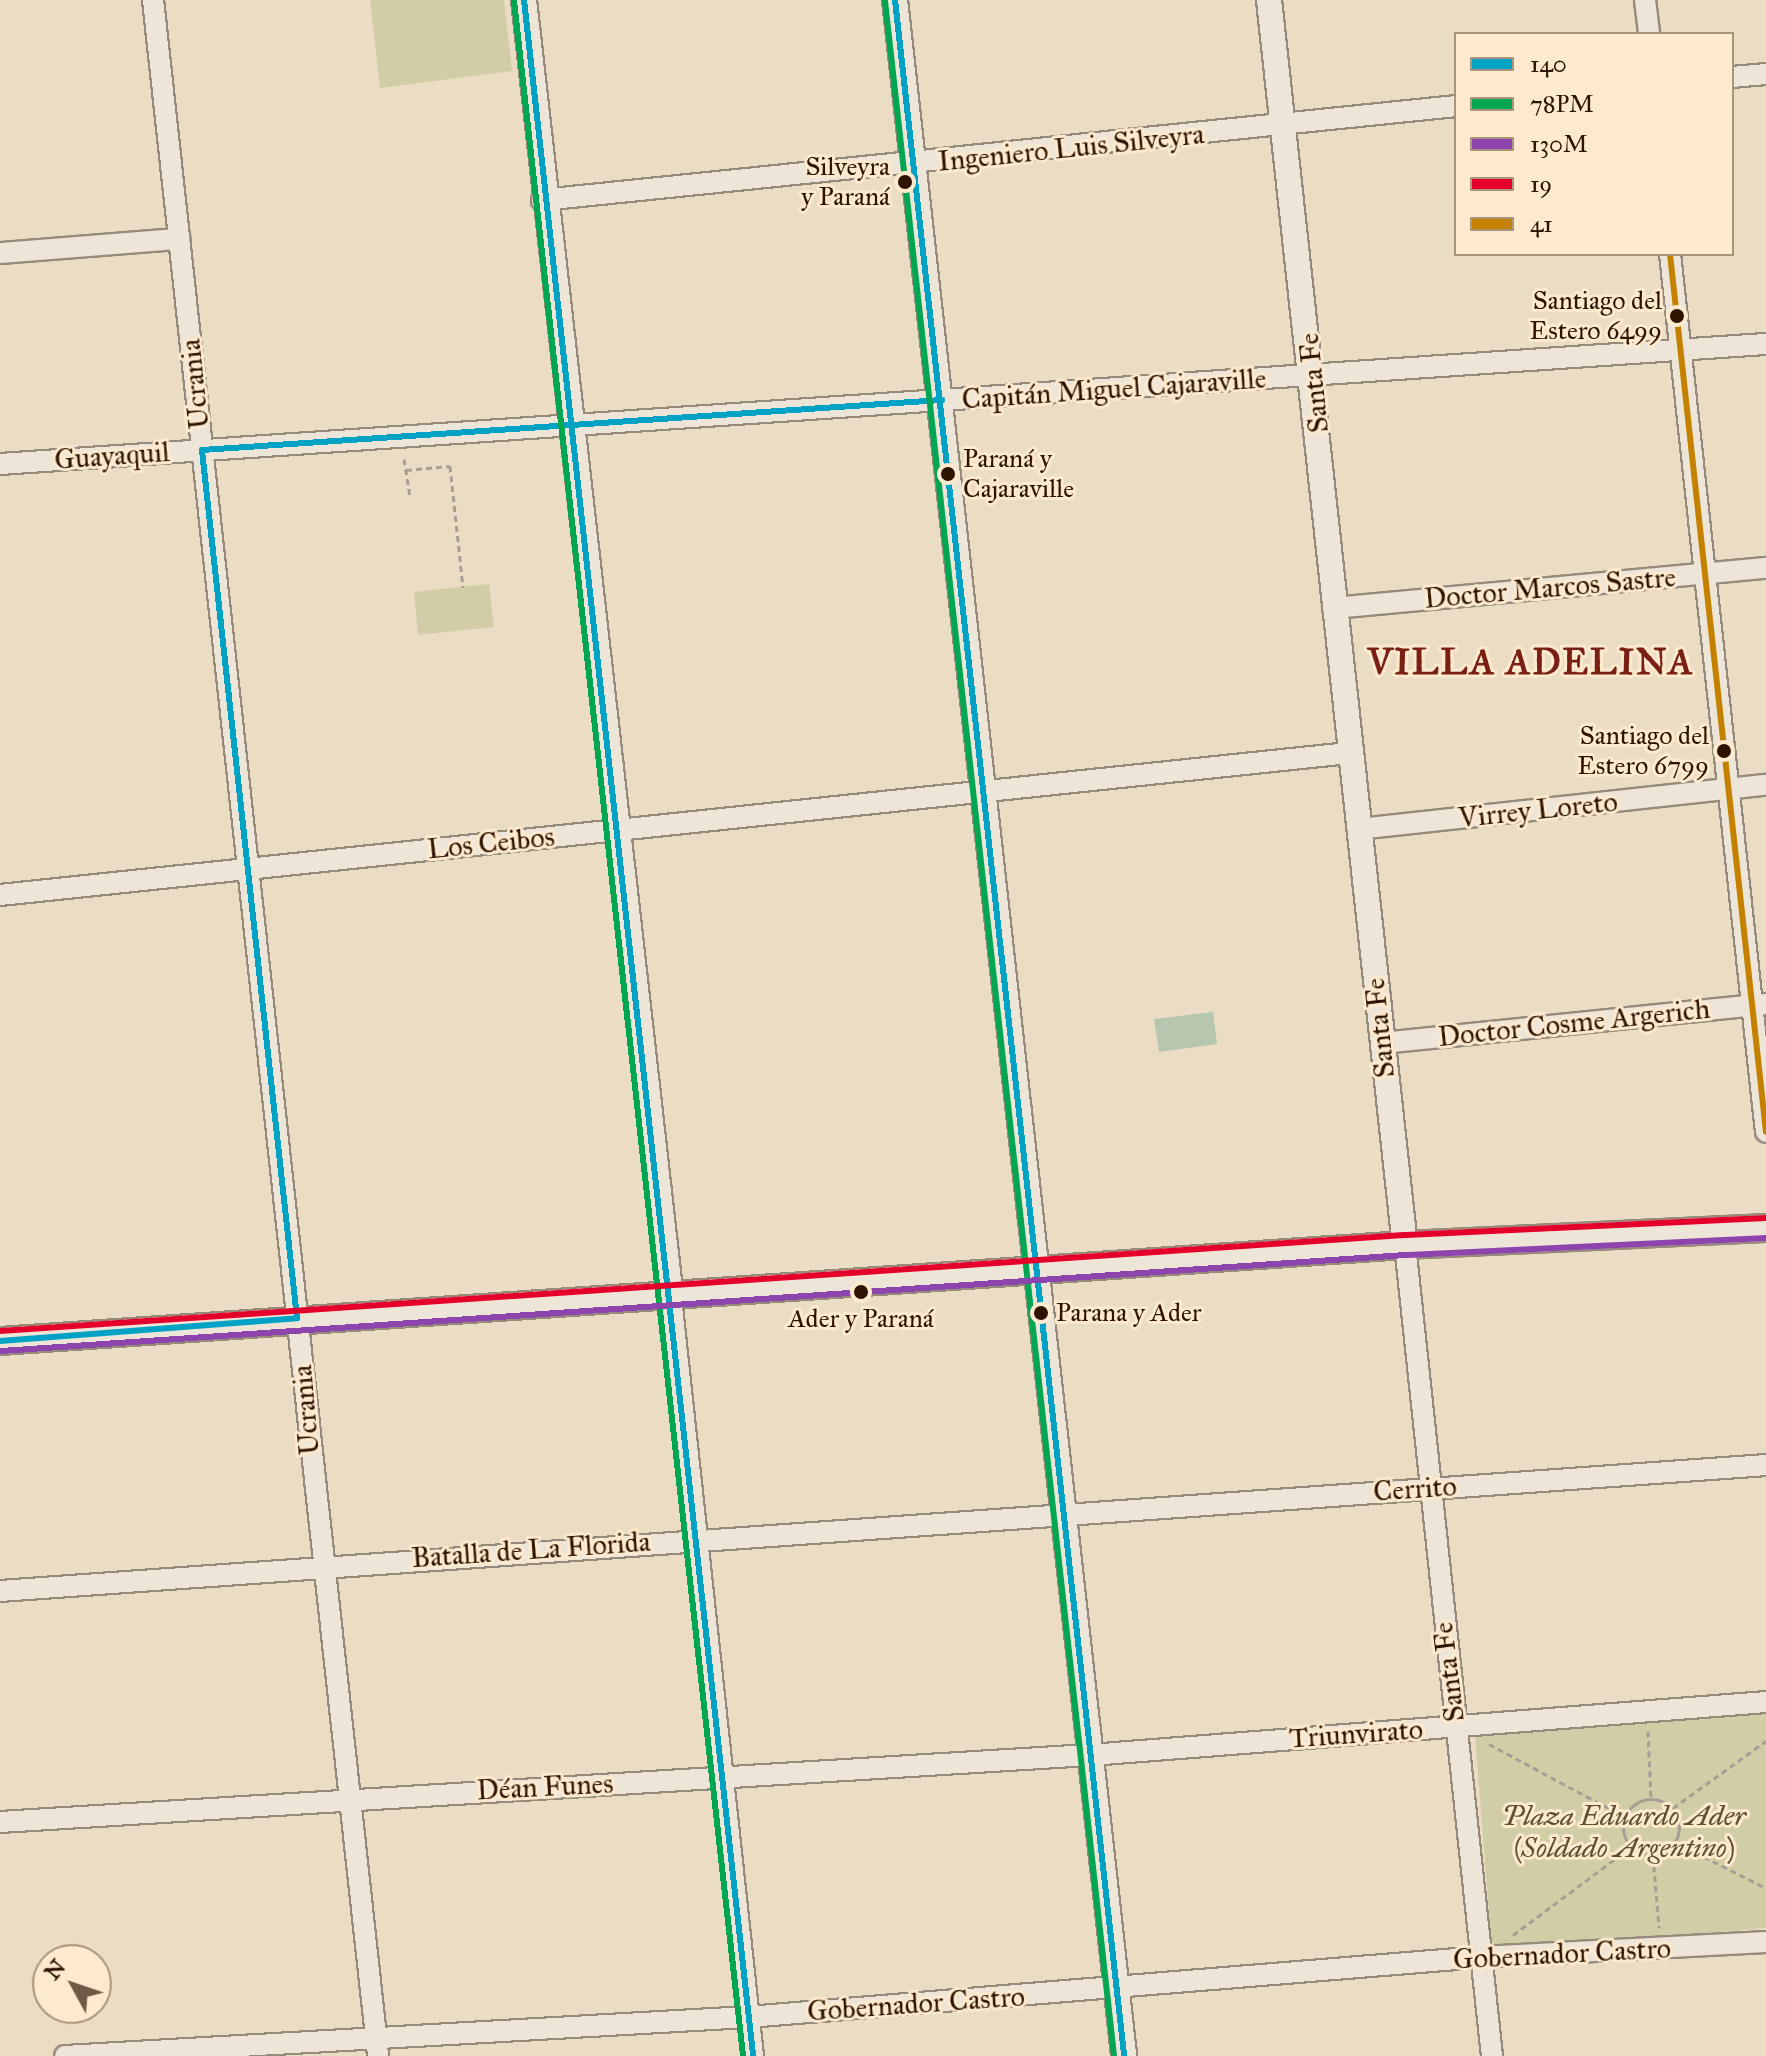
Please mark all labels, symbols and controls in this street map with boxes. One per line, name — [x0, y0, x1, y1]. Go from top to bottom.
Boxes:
legend — [1454, 32, 1734, 256]
text: 140 — [1530, 49, 1567, 79]
text: 78PM — [1530, 89, 1594, 119]
street label: Ingeniero Luis Silveyra — [936, 117, 1206, 179]
text: 130M — [1530, 129, 1588, 159]
place label: Silveyra y Paraná — [801, 151, 890, 212]
text: 19 — [1530, 169, 1552, 199]
marker: Silveyra y Paraná — [897, 174, 913, 190]
text: 41 — [1530, 209, 1553, 239]
place label: Santiago del Estero 6499 — [1530, 285, 1662, 346]
marker: Santiago del Estero 6499 — [1669, 308, 1685, 324]
street label: Santa Fe — [1292, 331, 1336, 435]
street label: Ucrania — [174, 337, 216, 431]
street label: Capitán Miguel Cajaraville — [961, 362, 1267, 416]
street label: Guayaquil — [53, 435, 171, 477]
place label: Paraná y Cajaraville — [963, 443, 1074, 504]
marker: Paraná y Cajaraville — [940, 466, 956, 482]
street label: Doctor Marcos Sastre — [1423, 560, 1677, 616]
district label: VILLA ADELINA — [1367, 641, 1695, 685]
place label: Santiago del Estero 6799 — [1577, 720, 1709, 782]
marker: Santiago del Estero 6799 — [1716, 743, 1732, 759]
street label: Virrey Loreto — [1457, 785, 1619, 835]
street label: Los Ceibos — [426, 820, 556, 866]
street label: Santa Fe — [1358, 976, 1402, 1080]
street label: Doctor Cosme Argerich — [1436, 992, 1712, 1054]
marker: Ader y Paraná — [853, 1284, 869, 1300]
place label: Parana y Ader — [1056, 1297, 1202, 1329]
place label: Ader y Paraná — [788, 1303, 934, 1335]
marker: Parana y Ader — [1033, 1305, 1049, 1321]
street label: Ucrania — [285, 1364, 327, 1456]
street label: Cerrito — [1372, 1469, 1458, 1509]
street label: Batalla de La Florida — [410, 1525, 652, 1575]
street label: Santa Fe — [1426, 1620, 1472, 1724]
street label: Triunvirato — [1288, 1713, 1424, 1755]
street label: Déan Funes — [476, 1767, 614, 1807]
park label: Plaza Eduardo Ader (Soldado Argentino) — [1502, 1799, 1746, 1865]
street label: Gobernador Castro — [1452, 1932, 1672, 1976]
north arrow — [32, 1944, 112, 2024]
text: N — [38, 1954, 71, 1985]
street label: Gobernador Castro — [806, 1980, 1026, 2028]

